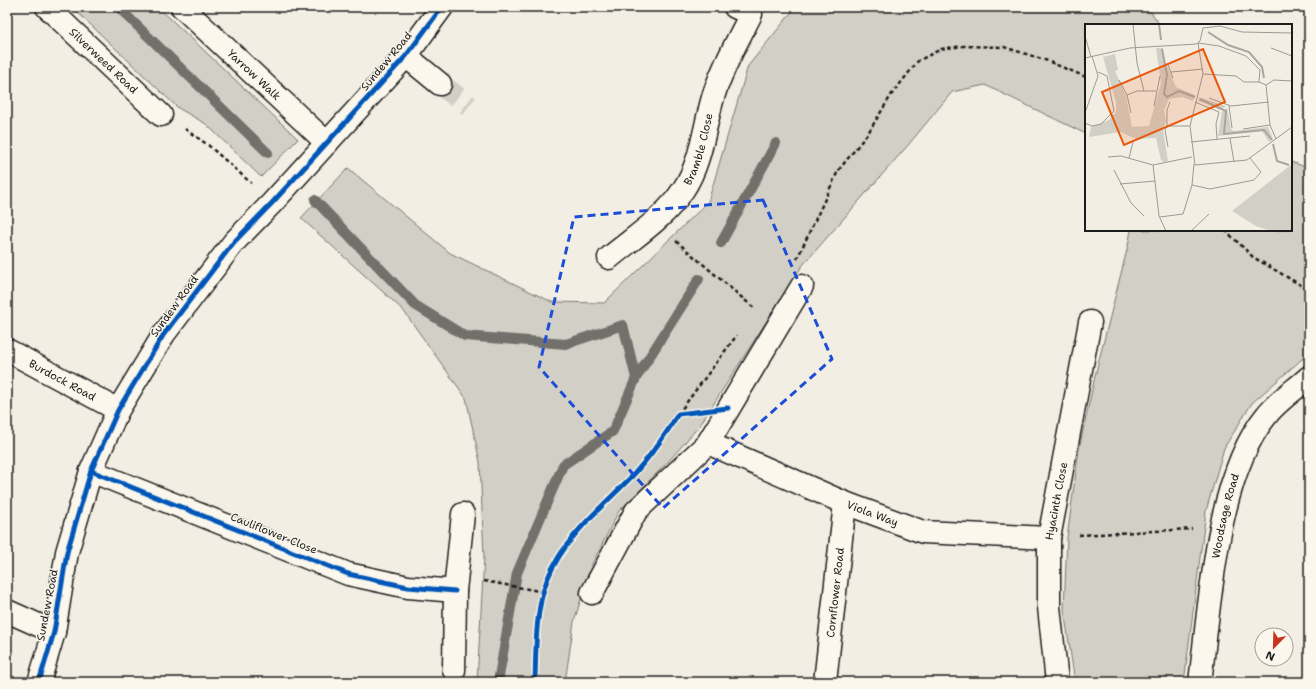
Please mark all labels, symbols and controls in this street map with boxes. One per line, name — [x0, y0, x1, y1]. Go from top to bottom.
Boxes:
inset map — [1085, 24, 1292, 231]
street label: Silverweed Road — [66, 25, 141, 97]
street label: Sundew Road — [357, 29, 416, 94]
street label: Yarrow Walk — [224, 46, 284, 104]
street label: Bramble Close — [680, 112, 717, 188]
street label: Sundew Road — [147, 272, 202, 340]
street label: Burdock Road — [26, 356, 98, 405]
street label: Hyacinth Close — [1042, 461, 1071, 541]
street label: Woodsage Road — [1208, 472, 1243, 560]
street label: Viola Way — [844, 497, 900, 530]
street label: Cauliflower Close — [228, 509, 319, 558]
street label: Cornflower Road — [823, 547, 848, 638]
street label: Sundew Road — [33, 568, 62, 642]
north arrow — [1254, 627, 1294, 667]
text: N — [1263, 647, 1277, 664]

